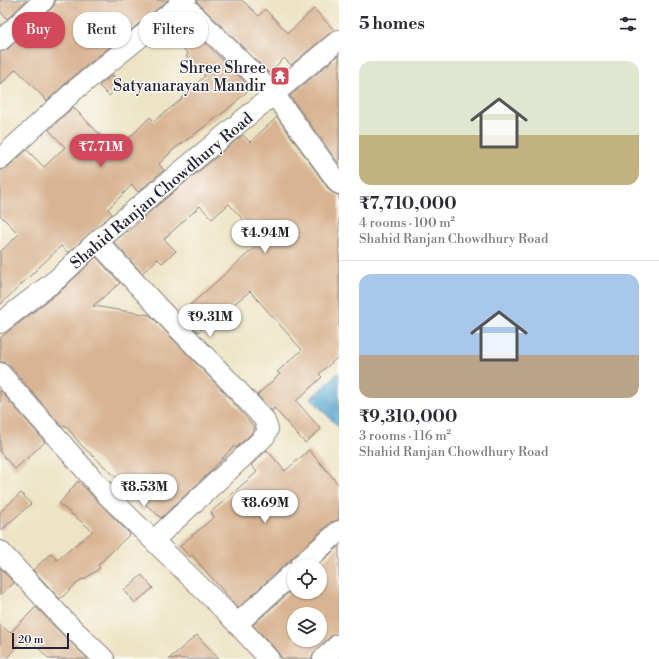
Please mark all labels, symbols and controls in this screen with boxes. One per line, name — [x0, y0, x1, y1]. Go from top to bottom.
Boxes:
chip: Buy — [12, 12, 65, 48]
chip: Rent — [73, 12, 131, 48]
chip: Filters — [139, 12, 208, 48]
text: 5 homes — [359, 13, 425, 35]
icon: filters — [617, 13, 639, 35]
place label: Shree Shree Satyanarayan Mandir — [113, 58, 266, 96]
temple icon: Shree Shree Satyanarayan Mandir — [269, 65, 291, 87]
icon: home — [463, 87, 535, 159]
street label: Shahid Ranjan Chowdhury Road — [66, 108, 257, 273]
pin: ₹7.71M — [68, 134, 134, 168]
text: ₹7.71M — [79, 139, 123, 155]
text: ₹7,710,000 — [359, 193, 457, 215]
text: 4 rooms · 100 m² — [359, 215, 455, 231]
pin: ₹4.94M — [232, 220, 298, 254]
text: ₹4.94M — [241, 225, 289, 241]
text: Shahid Ranjan Chowdhury Road — [359, 231, 548, 247]
icon: home — [463, 300, 535, 372]
pin: ₹9.31M — [177, 304, 243, 338]
text: ₹9.31M — [187, 309, 233, 325]
text: ₹9,310,000 — [359, 406, 457, 428]
text: 3 rooms · 116 m² — [359, 428, 451, 444]
text: Shahid Ranjan Chowdhury Road — [359, 444, 548, 460]
pin: ₹8.53M — [111, 474, 177, 508]
text: ₹8.53M — [120, 479, 168, 495]
pin: ₹8.69M — [232, 490, 298, 524]
text: ₹8.69M — [241, 495, 289, 511]
map controls — [287, 559, 327, 647]
button: locate — [287, 559, 327, 599]
button: layers — [287, 607, 327, 647]
scale bar — [12, 631, 69, 650]
text: 20 m — [18, 633, 43, 647]

